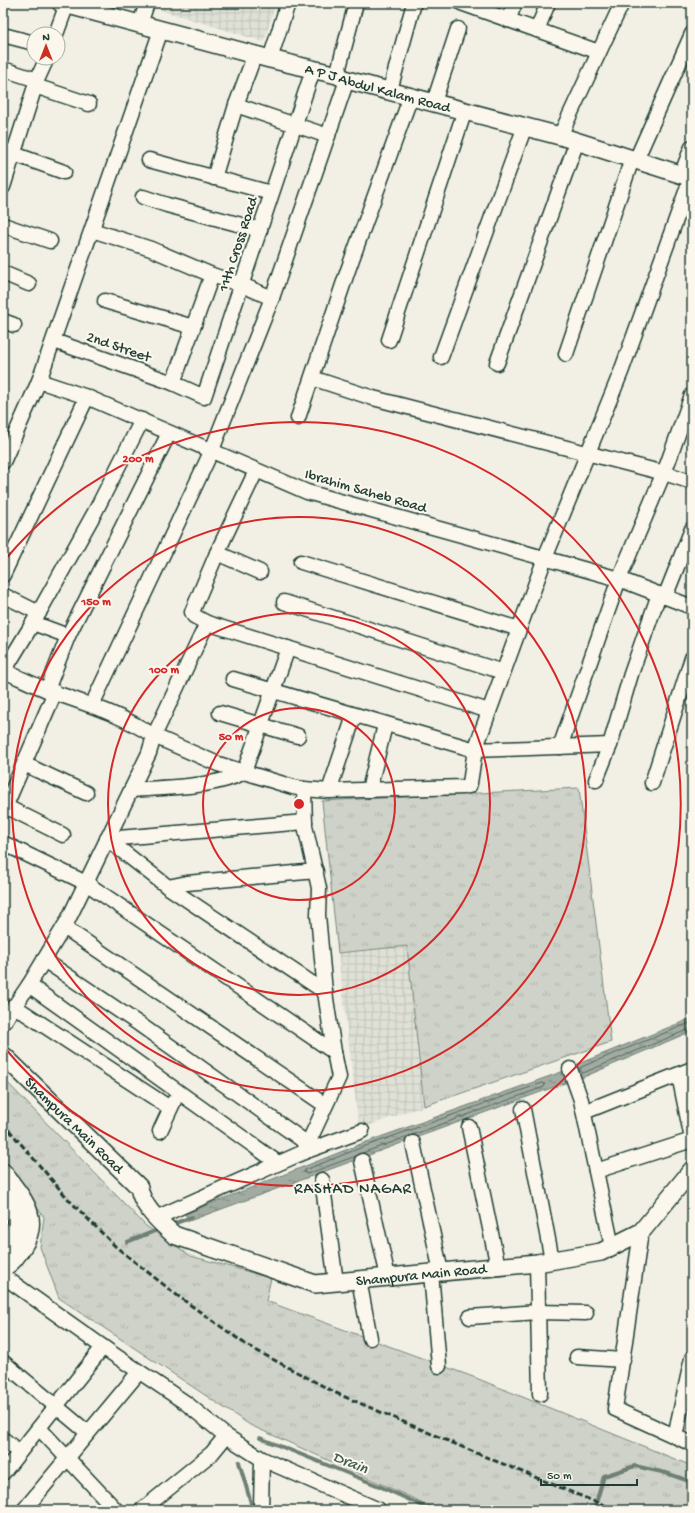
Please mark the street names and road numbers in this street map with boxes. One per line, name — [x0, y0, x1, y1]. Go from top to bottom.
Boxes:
street label: A P J Abdul Kalam Road — [303, 61, 453, 118]
street label: 11th Cross Road — [215, 194, 263, 295]
street label: 2nd Street — [84, 329, 155, 368]
street label: Ibrahim Saheb Road — [302, 466, 430, 518]
street label: Shampura Main Road — [20, 1074, 128, 1179]
street label: Shampura Main Road — [355, 1261, 489, 1291]

